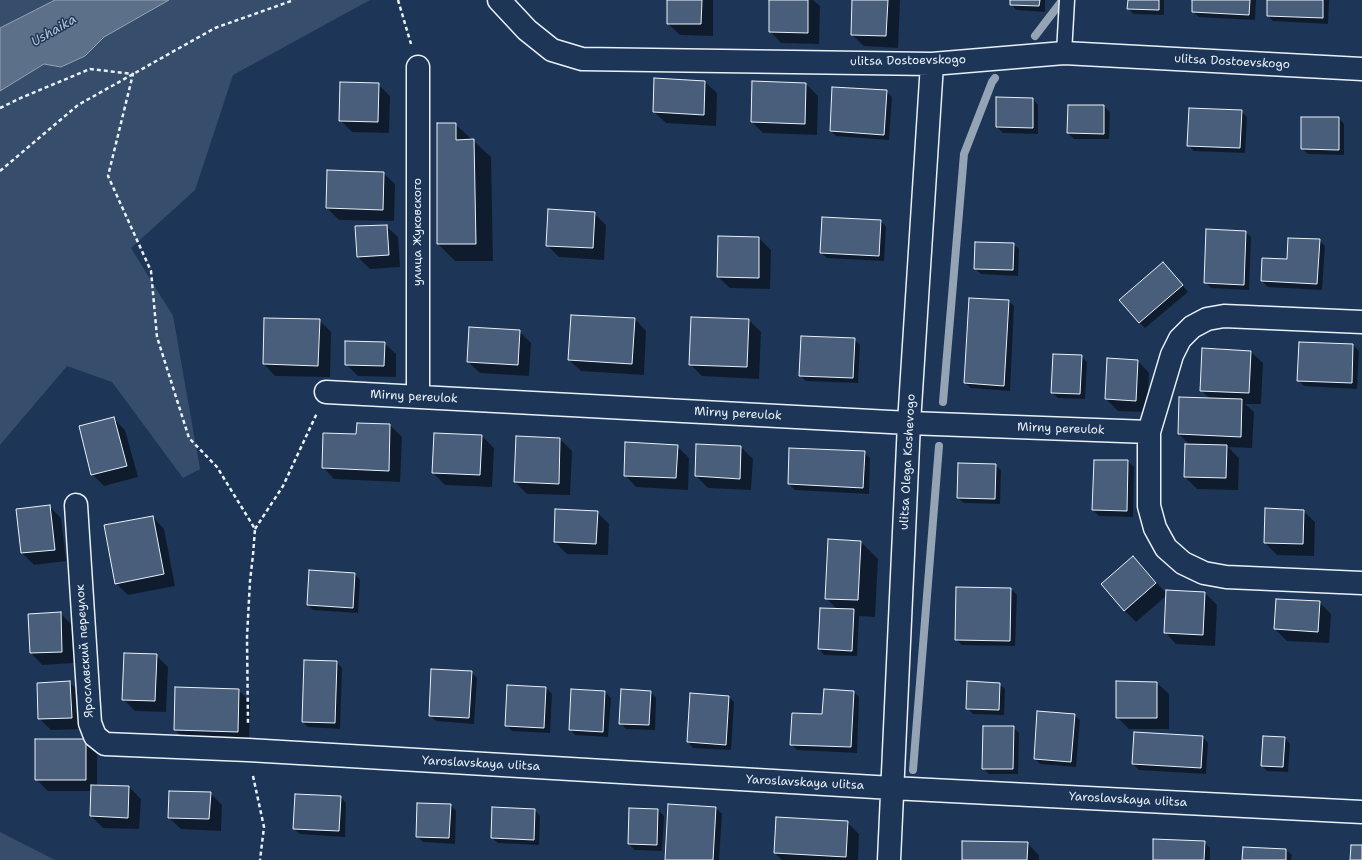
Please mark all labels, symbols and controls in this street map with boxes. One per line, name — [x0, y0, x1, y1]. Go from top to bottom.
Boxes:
water label: Ushaika — [29, 12, 79, 50]
street label: ulitsa Dostoevskogo — [1174, 52, 1290, 72]
street label: ulitsa Dostoevskogo — [850, 53, 966, 69]
street label: улица Жуковского — [411, 178, 425, 286]
street label: Mirny pereulok — [370, 388, 458, 406]
street label: ulitsa Olega Koshevogo — [897, 394, 919, 530]
street label: Mirny pereulok — [694, 405, 782, 423]
street label: Mirny pereulok — [1017, 420, 1105, 438]
street label: Ярославский переулок — [73, 584, 97, 718]
street label: Yaroslavskaya ulitsa — [422, 754, 540, 774]
street label: Yaroslavskaya ulitsa — [746, 773, 864, 793]
street label: Yaroslavskaya ulitsa — [1069, 790, 1187, 810]

